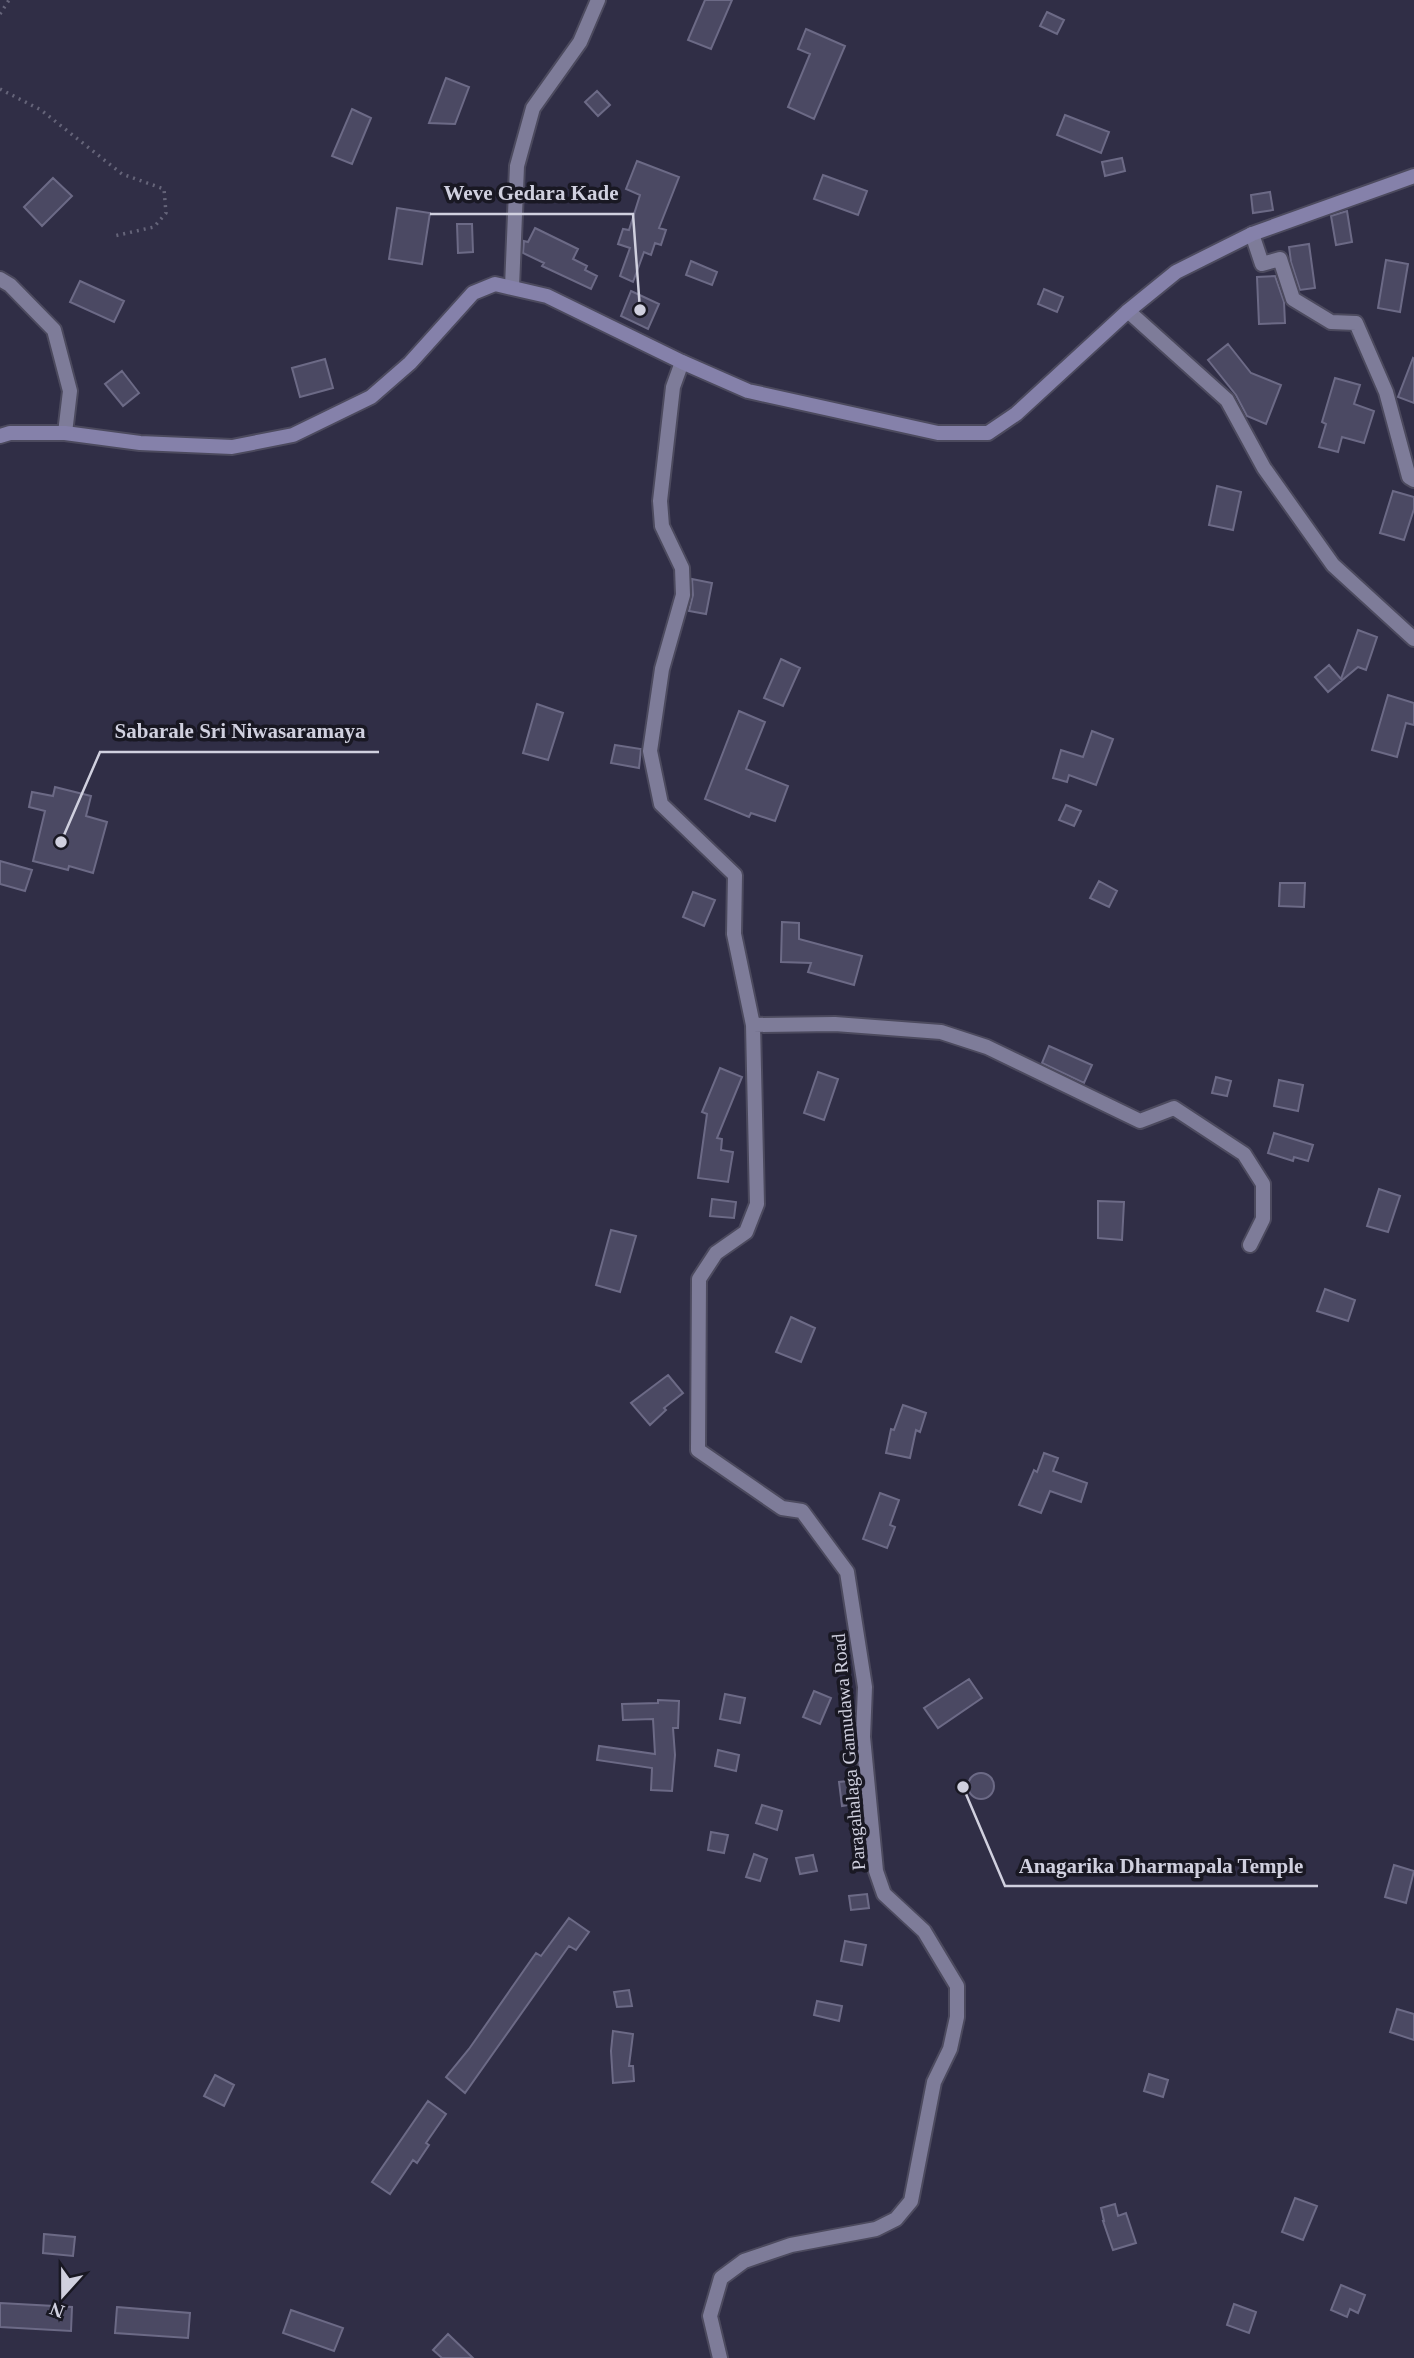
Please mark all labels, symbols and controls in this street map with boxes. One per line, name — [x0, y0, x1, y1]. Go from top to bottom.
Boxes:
callout: Weve Gedara Kade — [430, 172, 633, 214]
text: Weve Gedara Kade — [444, 181, 618, 205]
callout: Sabarale Sri Niwasaramaya — [100, 710, 379, 752]
text: Sabarale Sri Niwasaramaya — [115, 719, 366, 743]
street label: Paragahalaga Gamudawa Road — [828, 1632, 869, 1871]
callout: Anagarika Dharmapala Temple — [1005, 1844, 1318, 1886]
text: Anagarika Dharmapala Temple — [1019, 1854, 1303, 1878]
north arrow — [28, 2260, 98, 2330]
text: N — [47, 2298, 67, 2323]

